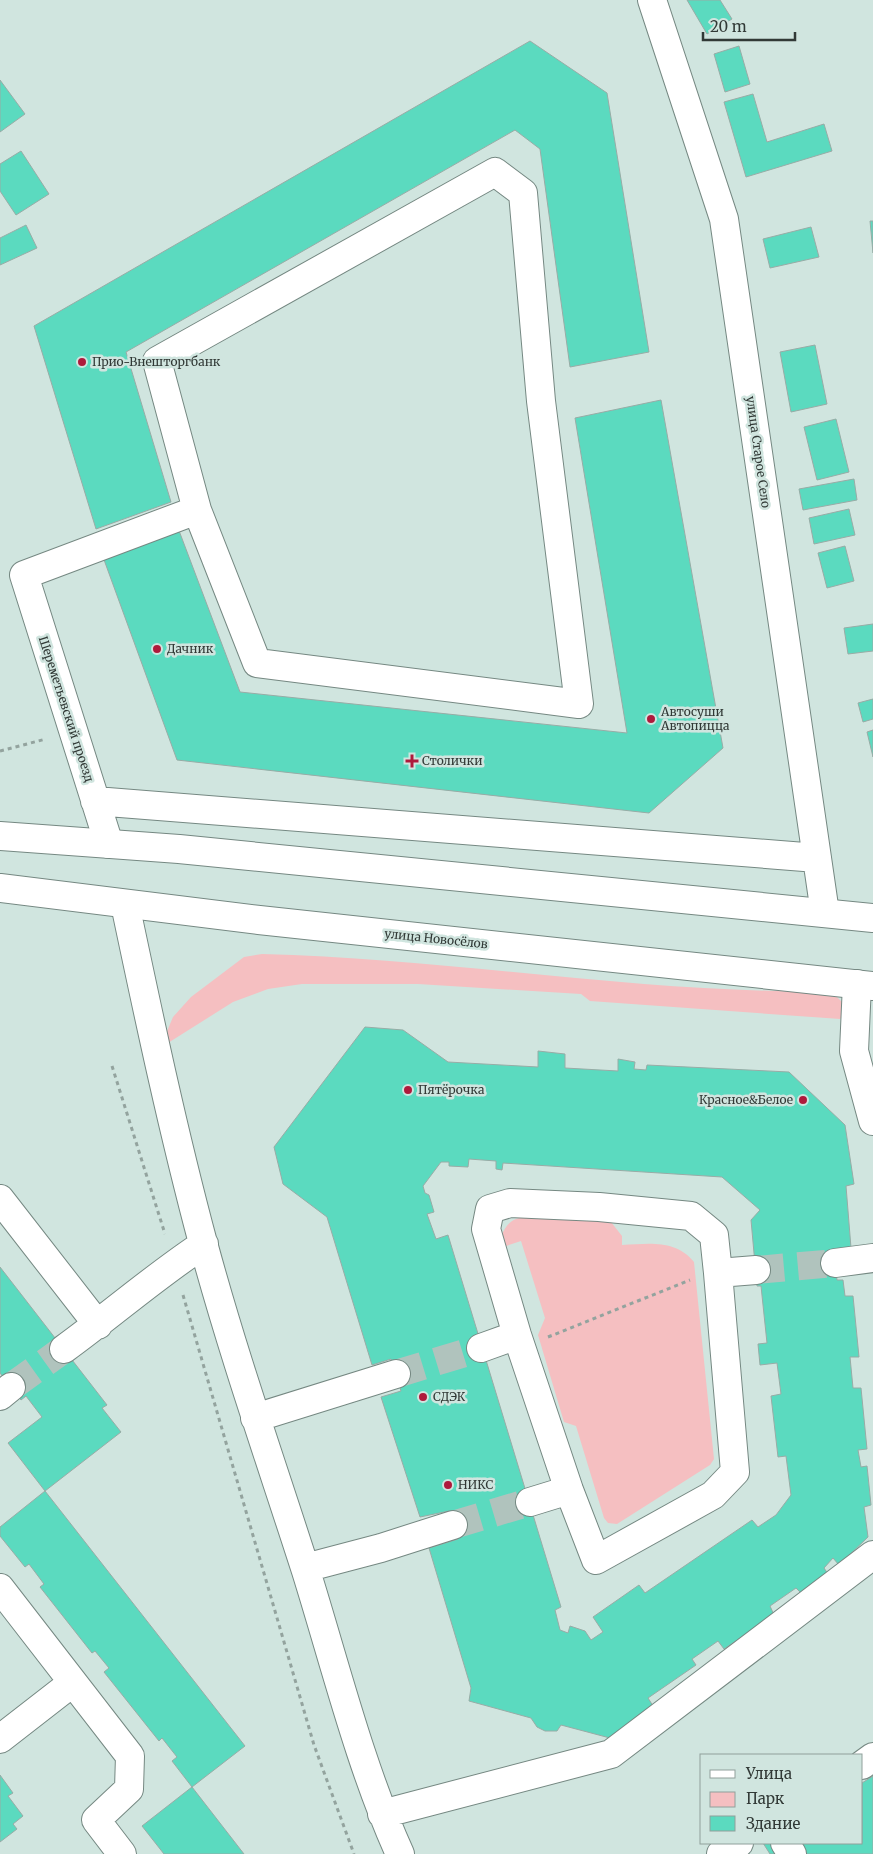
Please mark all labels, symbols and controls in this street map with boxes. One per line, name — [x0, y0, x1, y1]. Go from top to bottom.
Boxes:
scale bar — [703, 10, 796, 42]
text: 20 m — [710, 17, 747, 36]
place label: Прио-Внешторгбанк — [92, 354, 221, 369]
marker: Прио-Внешторгбанк — [76, 356, 88, 368]
street label: улица Старое Село — [743, 395, 774, 509]
street label: Шереметьевский проезд — [36, 634, 97, 784]
place label: Дачник — [167, 641, 214, 656]
marker: Дачник — [151, 643, 163, 655]
place label: Автосуши Автопицца — [660, 704, 730, 733]
marker: Автосуши Автопицца — [645, 713, 657, 725]
place label: Столички — [422, 753, 483, 768]
marker: Столички — [406, 755, 418, 767]
street label: улица Новосёлов — [384, 926, 488, 951]
place label: Пятёрочка — [418, 1082, 485, 1097]
marker: Пятёрочка — [402, 1084, 414, 1096]
place label: Красное&Белое — [699, 1092, 793, 1107]
marker: Красное&Белое — [797, 1094, 809, 1106]
place label: СДЭК — [433, 1389, 466, 1404]
marker: СДЭК — [417, 1391, 429, 1403]
place label: НИКС — [458, 1477, 493, 1492]
marker: НИКС — [442, 1479, 454, 1491]
legend — [700, 1754, 863, 1844]
text: Улица — [745, 1764, 792, 1783]
text: Парк — [746, 1789, 785, 1808]
text: Здание — [746, 1814, 800, 1833]

